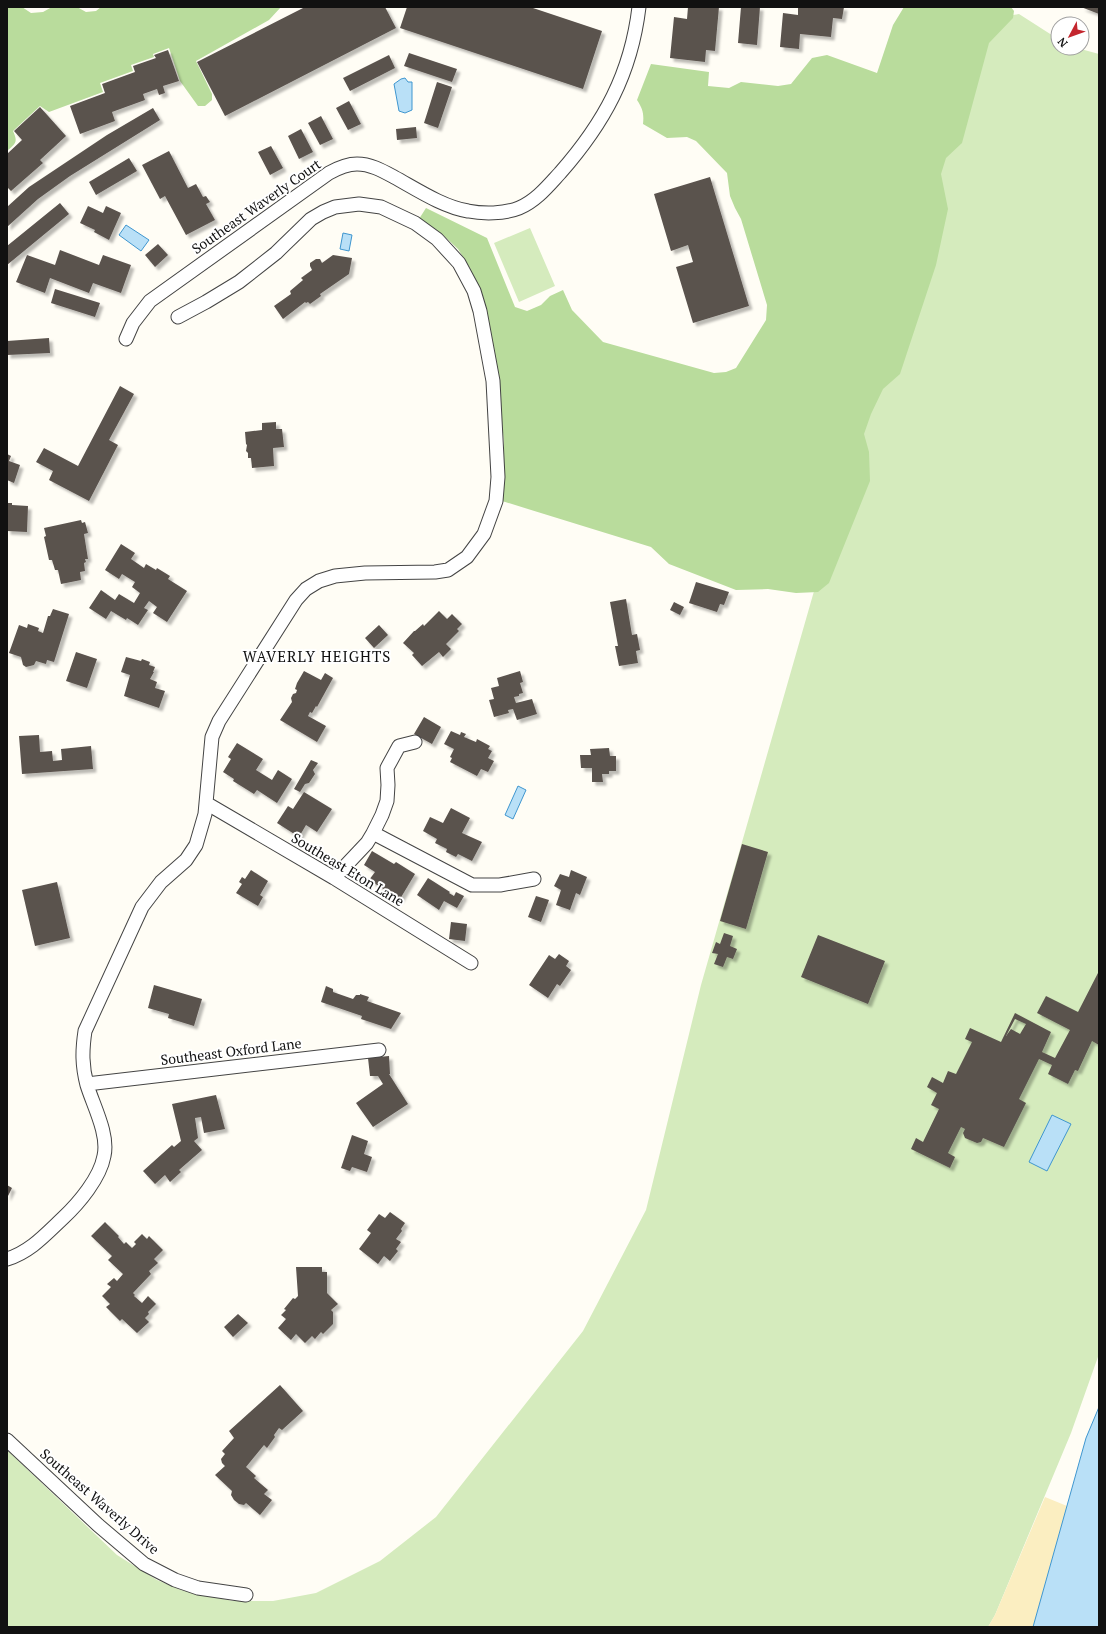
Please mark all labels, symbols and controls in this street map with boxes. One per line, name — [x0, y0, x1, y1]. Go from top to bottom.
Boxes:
north arrow — [1050, 16, 1090, 56]
text: N — [1054, 34, 1070, 50]
street label: Southeast Waverly Court — [188, 154, 325, 258]
district label: WAVERLY HEIGHTS — [243, 646, 391, 666]
street label: Southeast Eton Lane — [288, 828, 408, 910]
street label: Southeast Oxford Lane — [159, 1033, 303, 1069]
street label: Southeast Waverly Drive — [36, 1444, 164, 1558]

